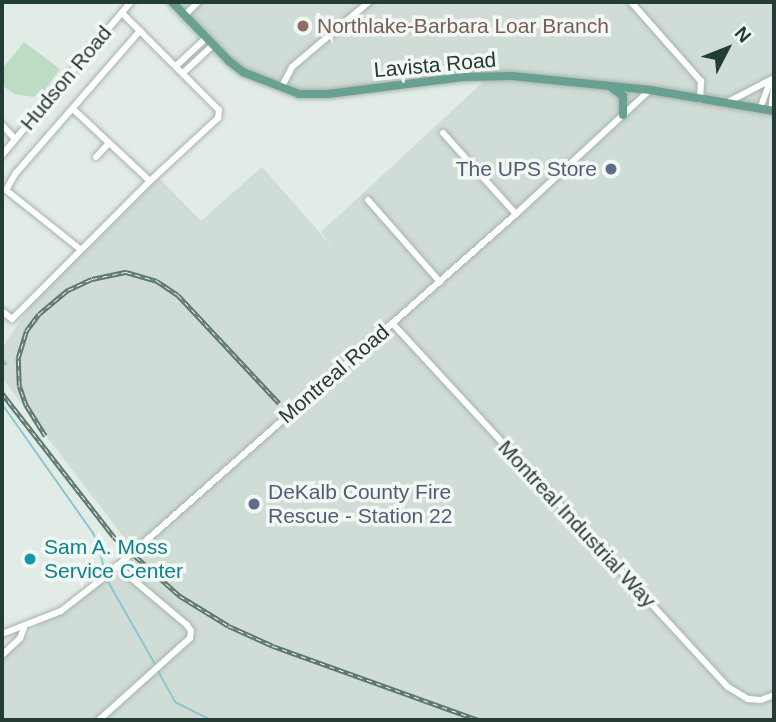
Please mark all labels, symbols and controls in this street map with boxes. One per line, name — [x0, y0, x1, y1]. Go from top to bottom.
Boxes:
place label: Northlake-Barbara Loar Branch — [317, 13, 609, 39]
north arrow — [692, 14, 762, 84]
marker: Northlake-Barbara Loar Branch — [295, 18, 311, 34]
street label: Hudson Road — [15, 21, 117, 135]
text: N — [731, 22, 755, 47]
street label: Lavista Road — [373, 47, 497, 83]
place label: The UPS Store — [456, 156, 597, 182]
marker: The UPS Store — [603, 161, 619, 177]
street label: Montreal Road — [274, 319, 394, 429]
street label: Montreal Industrial Way — [493, 435, 661, 613]
place label: DeKalb County Fire Rescue - Station 22 — [268, 479, 452, 529]
marker: DeKalb County Fire Rescue - Station 22 — [246, 496, 262, 512]
place label: Sam A. Moss Service Center — [44, 534, 183, 584]
marker: Sam A. Moss Service Center — [22, 551, 38, 567]

